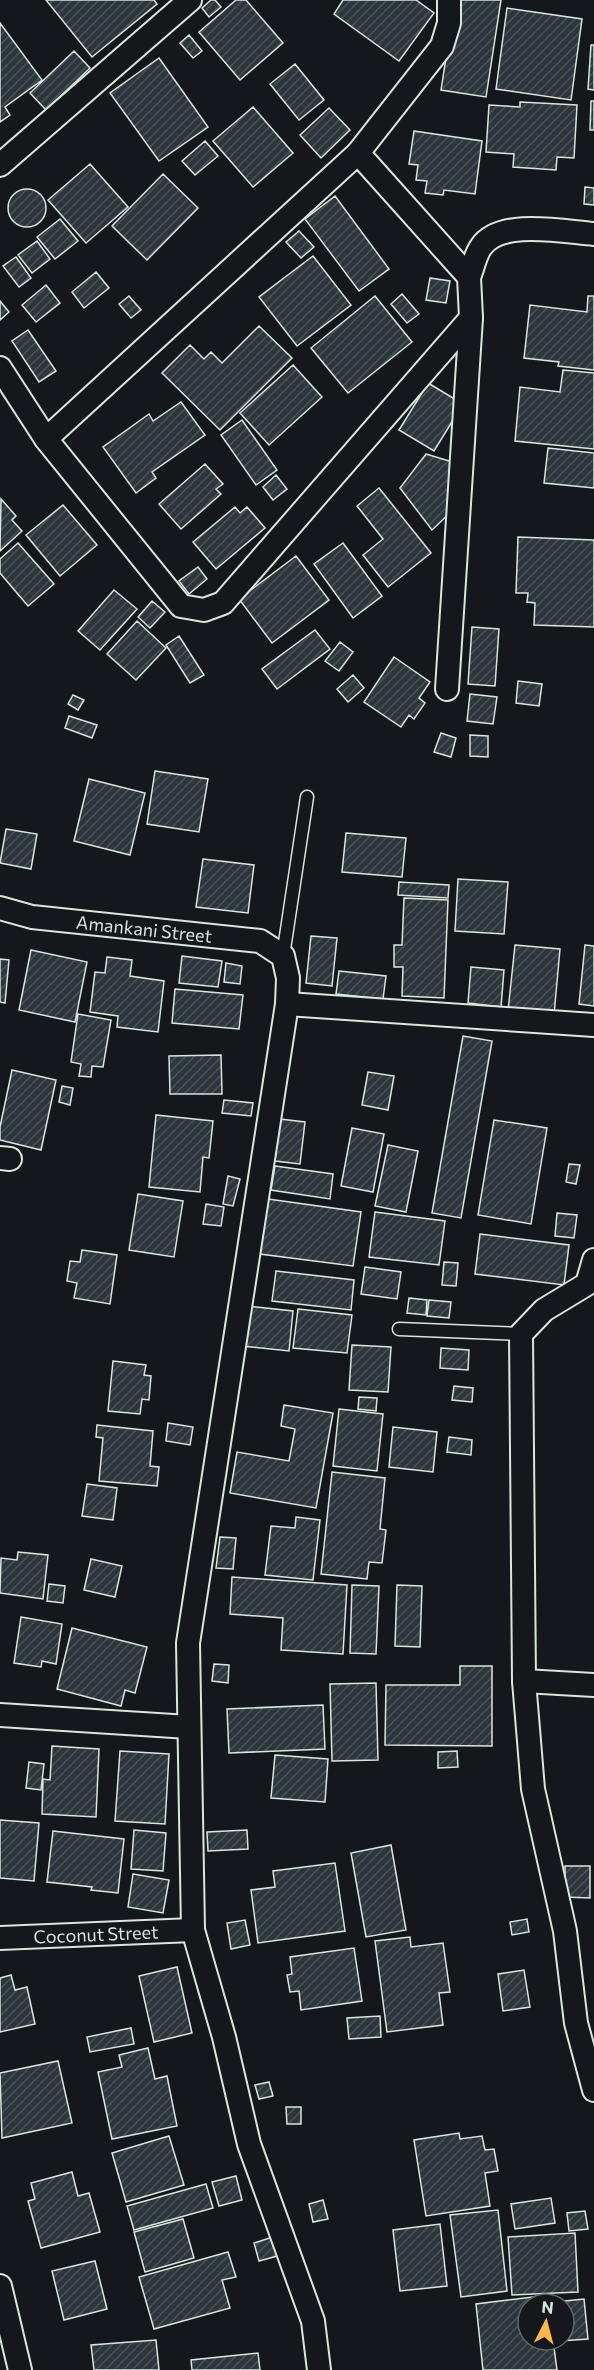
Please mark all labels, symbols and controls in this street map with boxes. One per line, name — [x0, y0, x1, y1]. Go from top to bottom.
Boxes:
street label: Amankani Street — [75, 911, 213, 947]
street label: Coconut Street — [33, 1920, 159, 1948]
north arrow — [516, 2292, 576, 2352]
text: N — [541, 2297, 555, 2317]

